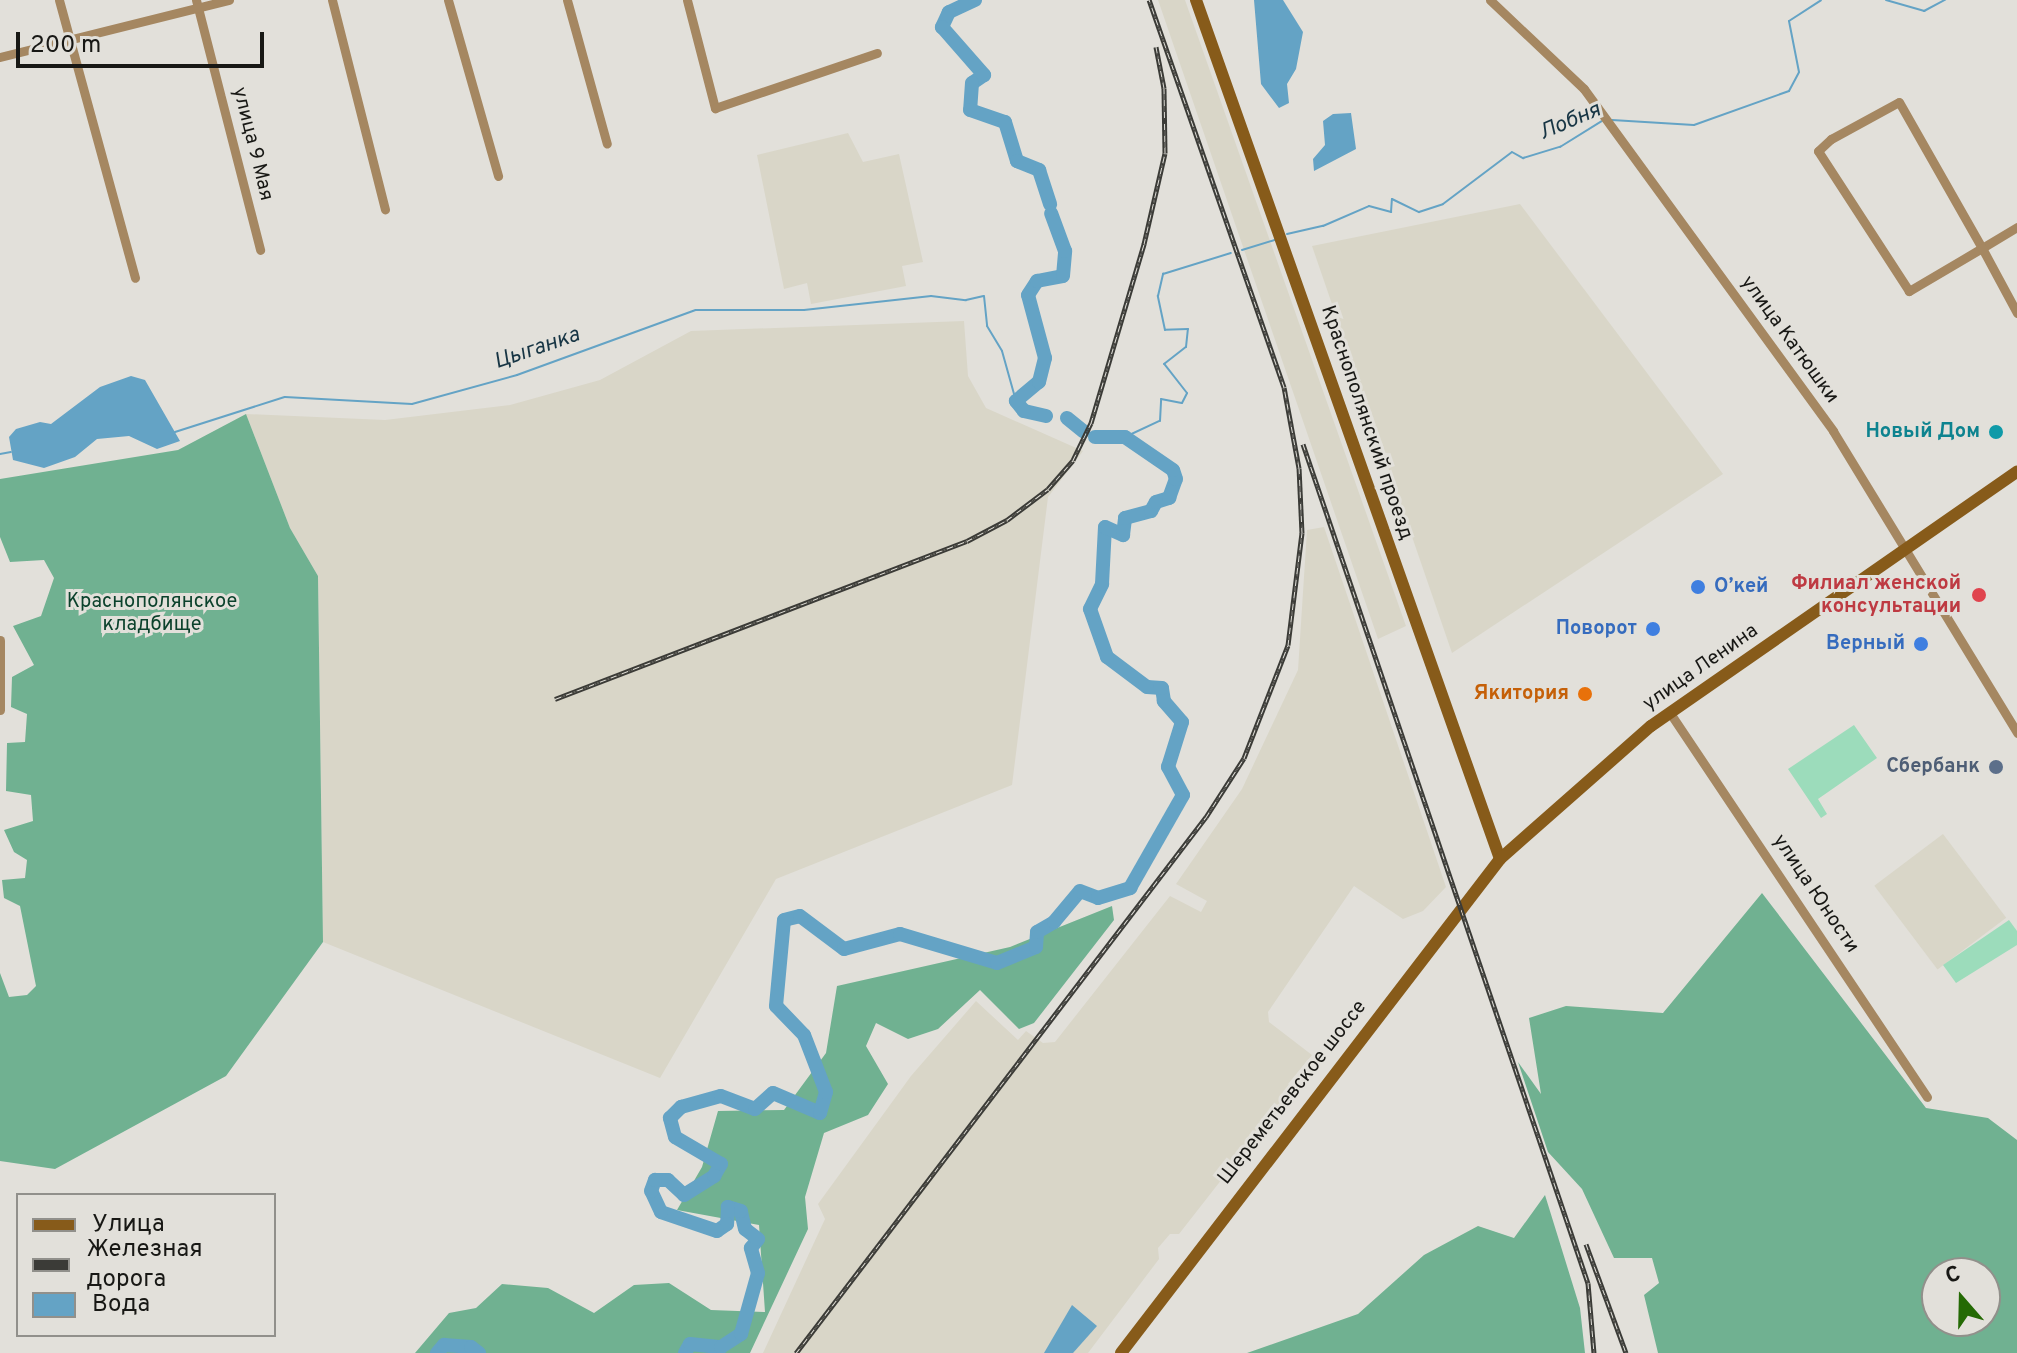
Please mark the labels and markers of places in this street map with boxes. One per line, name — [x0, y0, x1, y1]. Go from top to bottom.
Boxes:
place label: Новый Дом — [1865, 420, 1980, 444]
marker: Новый Дом — [1987, 423, 2005, 441]
place label: Филиал женской консультации — [1792, 572, 1961, 619]
place label: О’кей — [1714, 575, 1768, 599]
marker: О’кей — [1689, 578, 1707, 596]
marker: Филиал женской консультации — [1968, 584, 1990, 606]
place label: Поворот — [1556, 617, 1637, 641]
marker: Поворот — [1644, 620, 1662, 638]
place label: Верный — [1826, 632, 1905, 656]
marker: Верный — [1912, 635, 1930, 653]
place label: Якитория — [1474, 682, 1569, 706]
marker: Якитория — [1576, 685, 1594, 703]
place label: Сбербанк — [1886, 755, 1980, 779]
marker: Сбербанк — [1987, 758, 2005, 776]

